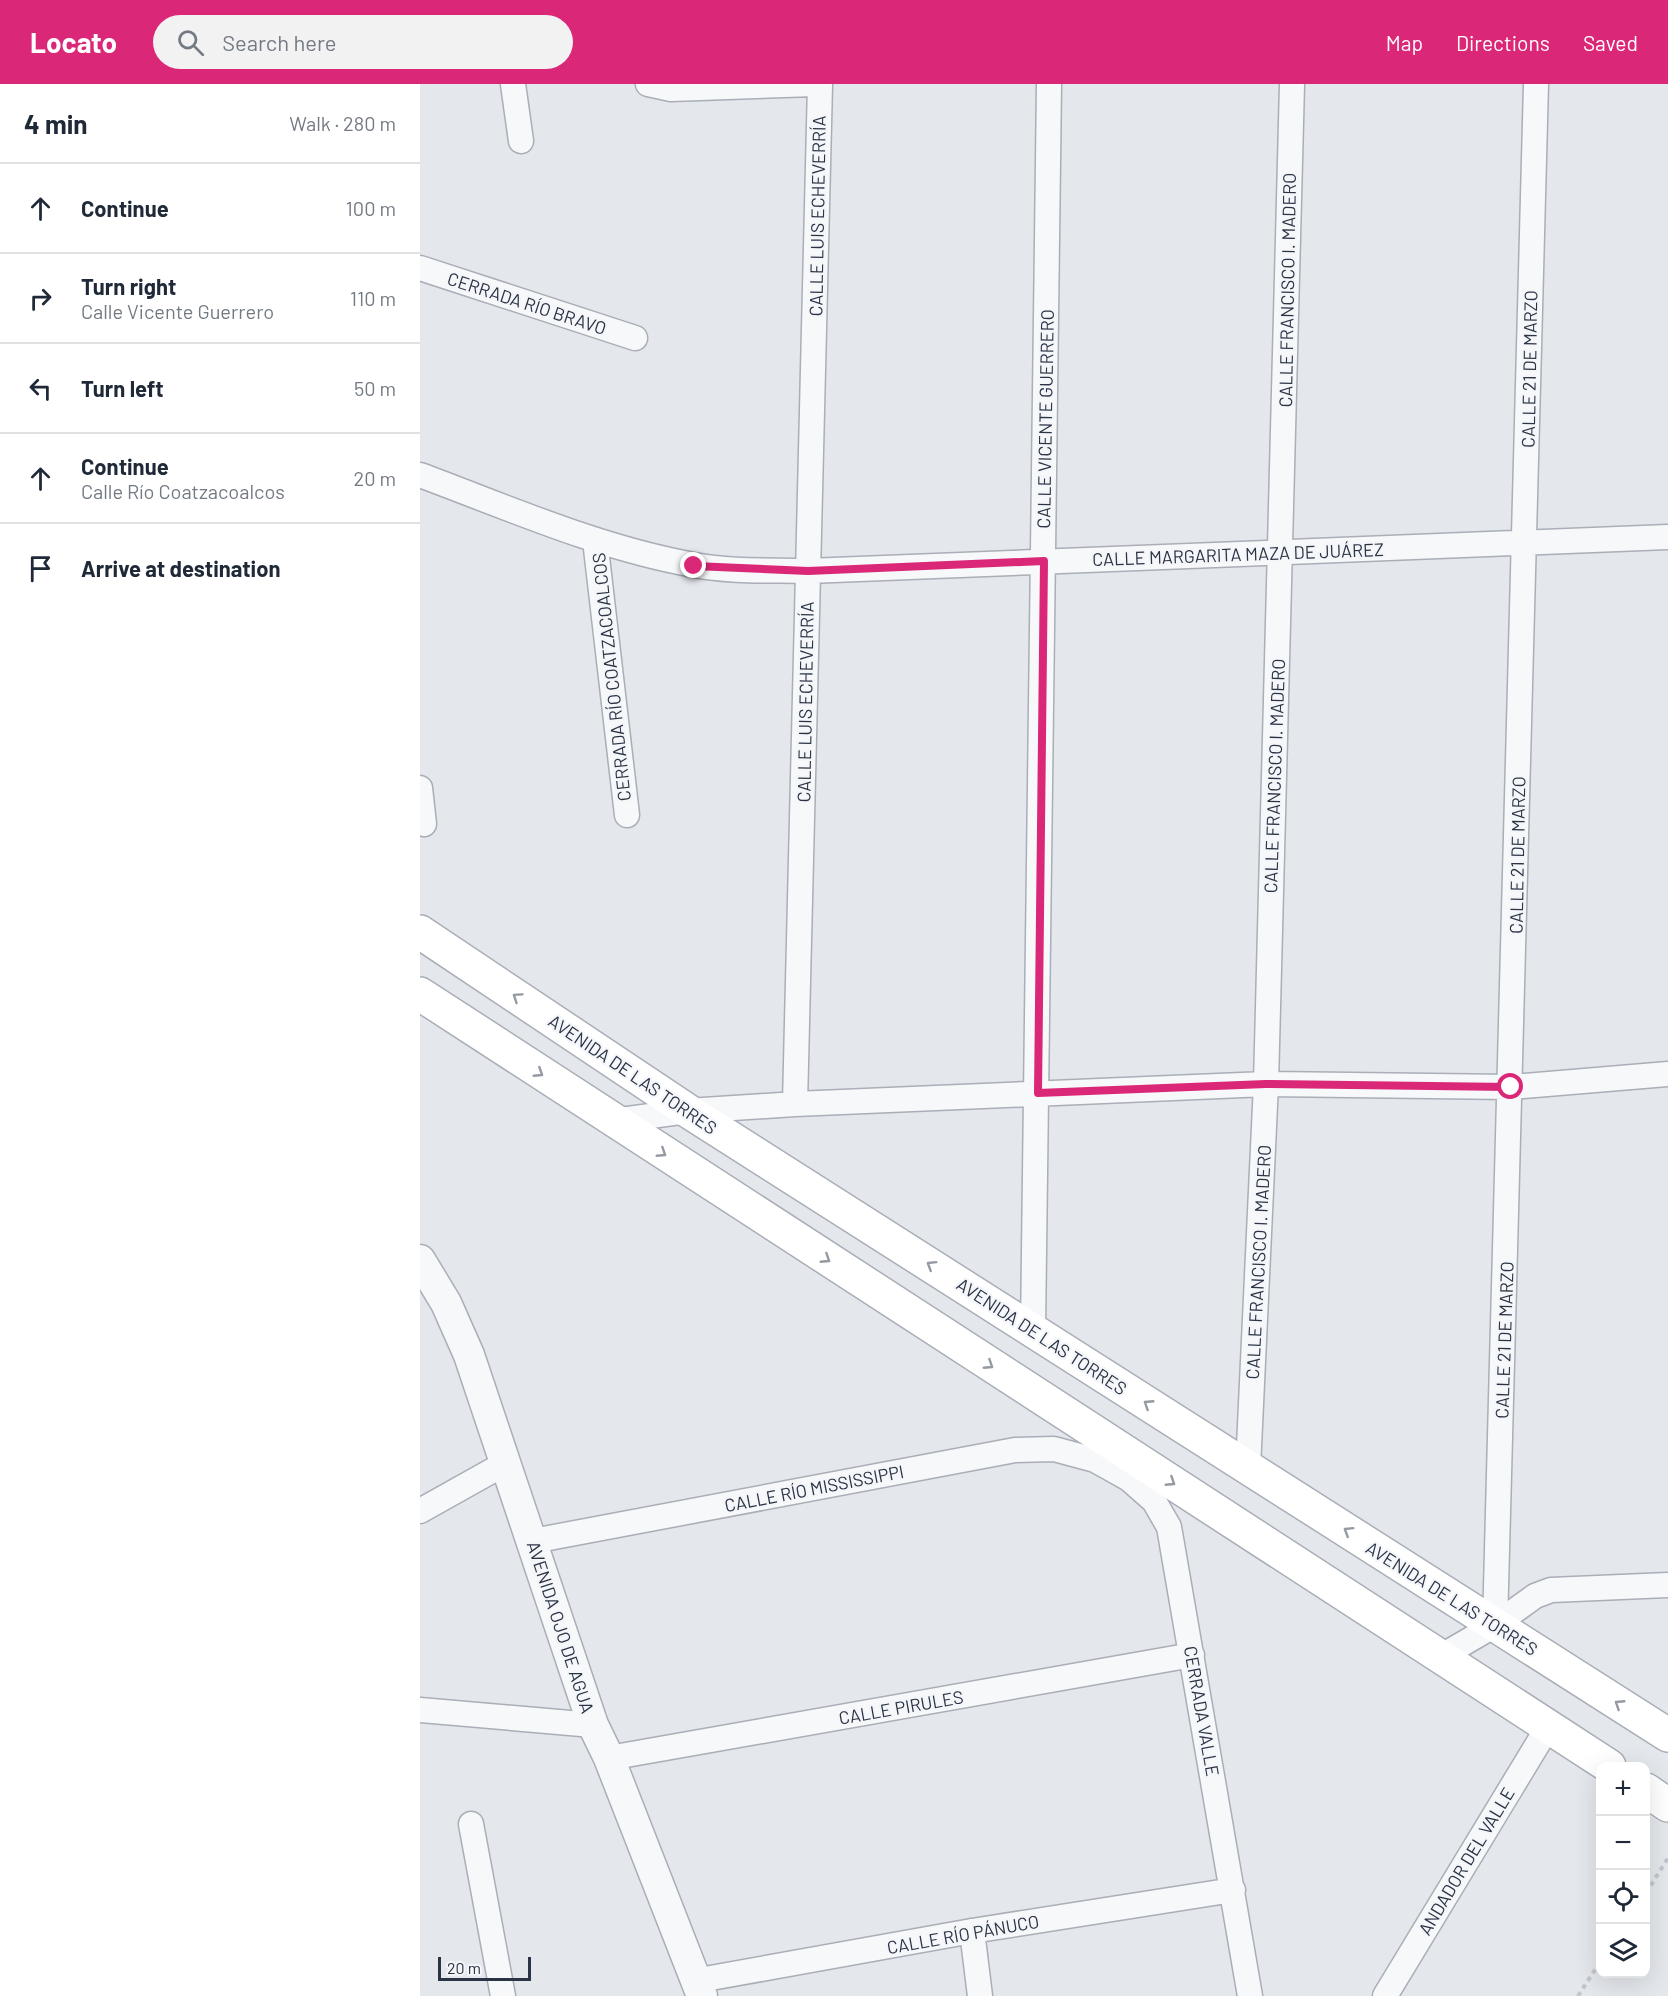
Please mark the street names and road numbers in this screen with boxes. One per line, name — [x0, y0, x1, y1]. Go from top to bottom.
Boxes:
street label: CALLE LUIS ECHEVERRÍA — [804, 115, 830, 317]
street label: CALLE FRANCISCO I. MADERO — [1274, 172, 1300, 408]
street label: CERRADA RÍO BRAVO — [445, 267, 609, 339]
street label: CALLE 21 DE MARZO — [1517, 290, 1541, 448]
street label: CALLE VICENTE GUERRERO — [1032, 309, 1058, 529]
street label: CALLE MARGARITA MAZA DE JUÁREZ — [1092, 538, 1384, 570]
street label: CERRADA RÍO COATZACOALCOS — [587, 552, 635, 802]
street label: CALLE LUIS ECHEVERRÍA — [792, 601, 818, 803]
street label: CALLE FRANCISCO I. MADERO — [1259, 658, 1289, 894]
street label: CALLE 21 DE MARZO — [1505, 776, 1529, 934]
street label: AVENIDA DE LAS TORRES — [545, 1009, 721, 1139]
street label: CALLE FRANCISCO I. MADERO — [1241, 1144, 1275, 1380]
street label: CALLE 21 DE MARZO — [1490, 1261, 1518, 1419]
street label: AVENIDA DE LAS TORRES — [953, 1273, 1131, 1399]
street label: CALLE RÍO MISSISSIPPI — [723, 1460, 905, 1516]
street label: AVENIDA DE LAS TORRES — [1362, 1536, 1542, 1660]
street label: AVENIDA OJO DE AGUA — [523, 1538, 599, 1716]
street label: CERRADA VALLE — [1180, 1644, 1224, 1778]
street label: CALLE PIRULES — [837, 1685, 965, 1729]
street label: ANDADOR DEL VALLE — [1413, 1783, 1519, 1939]
street label: CALLE RÍO PÁNUCO — [885, 1910, 1041, 1958]

